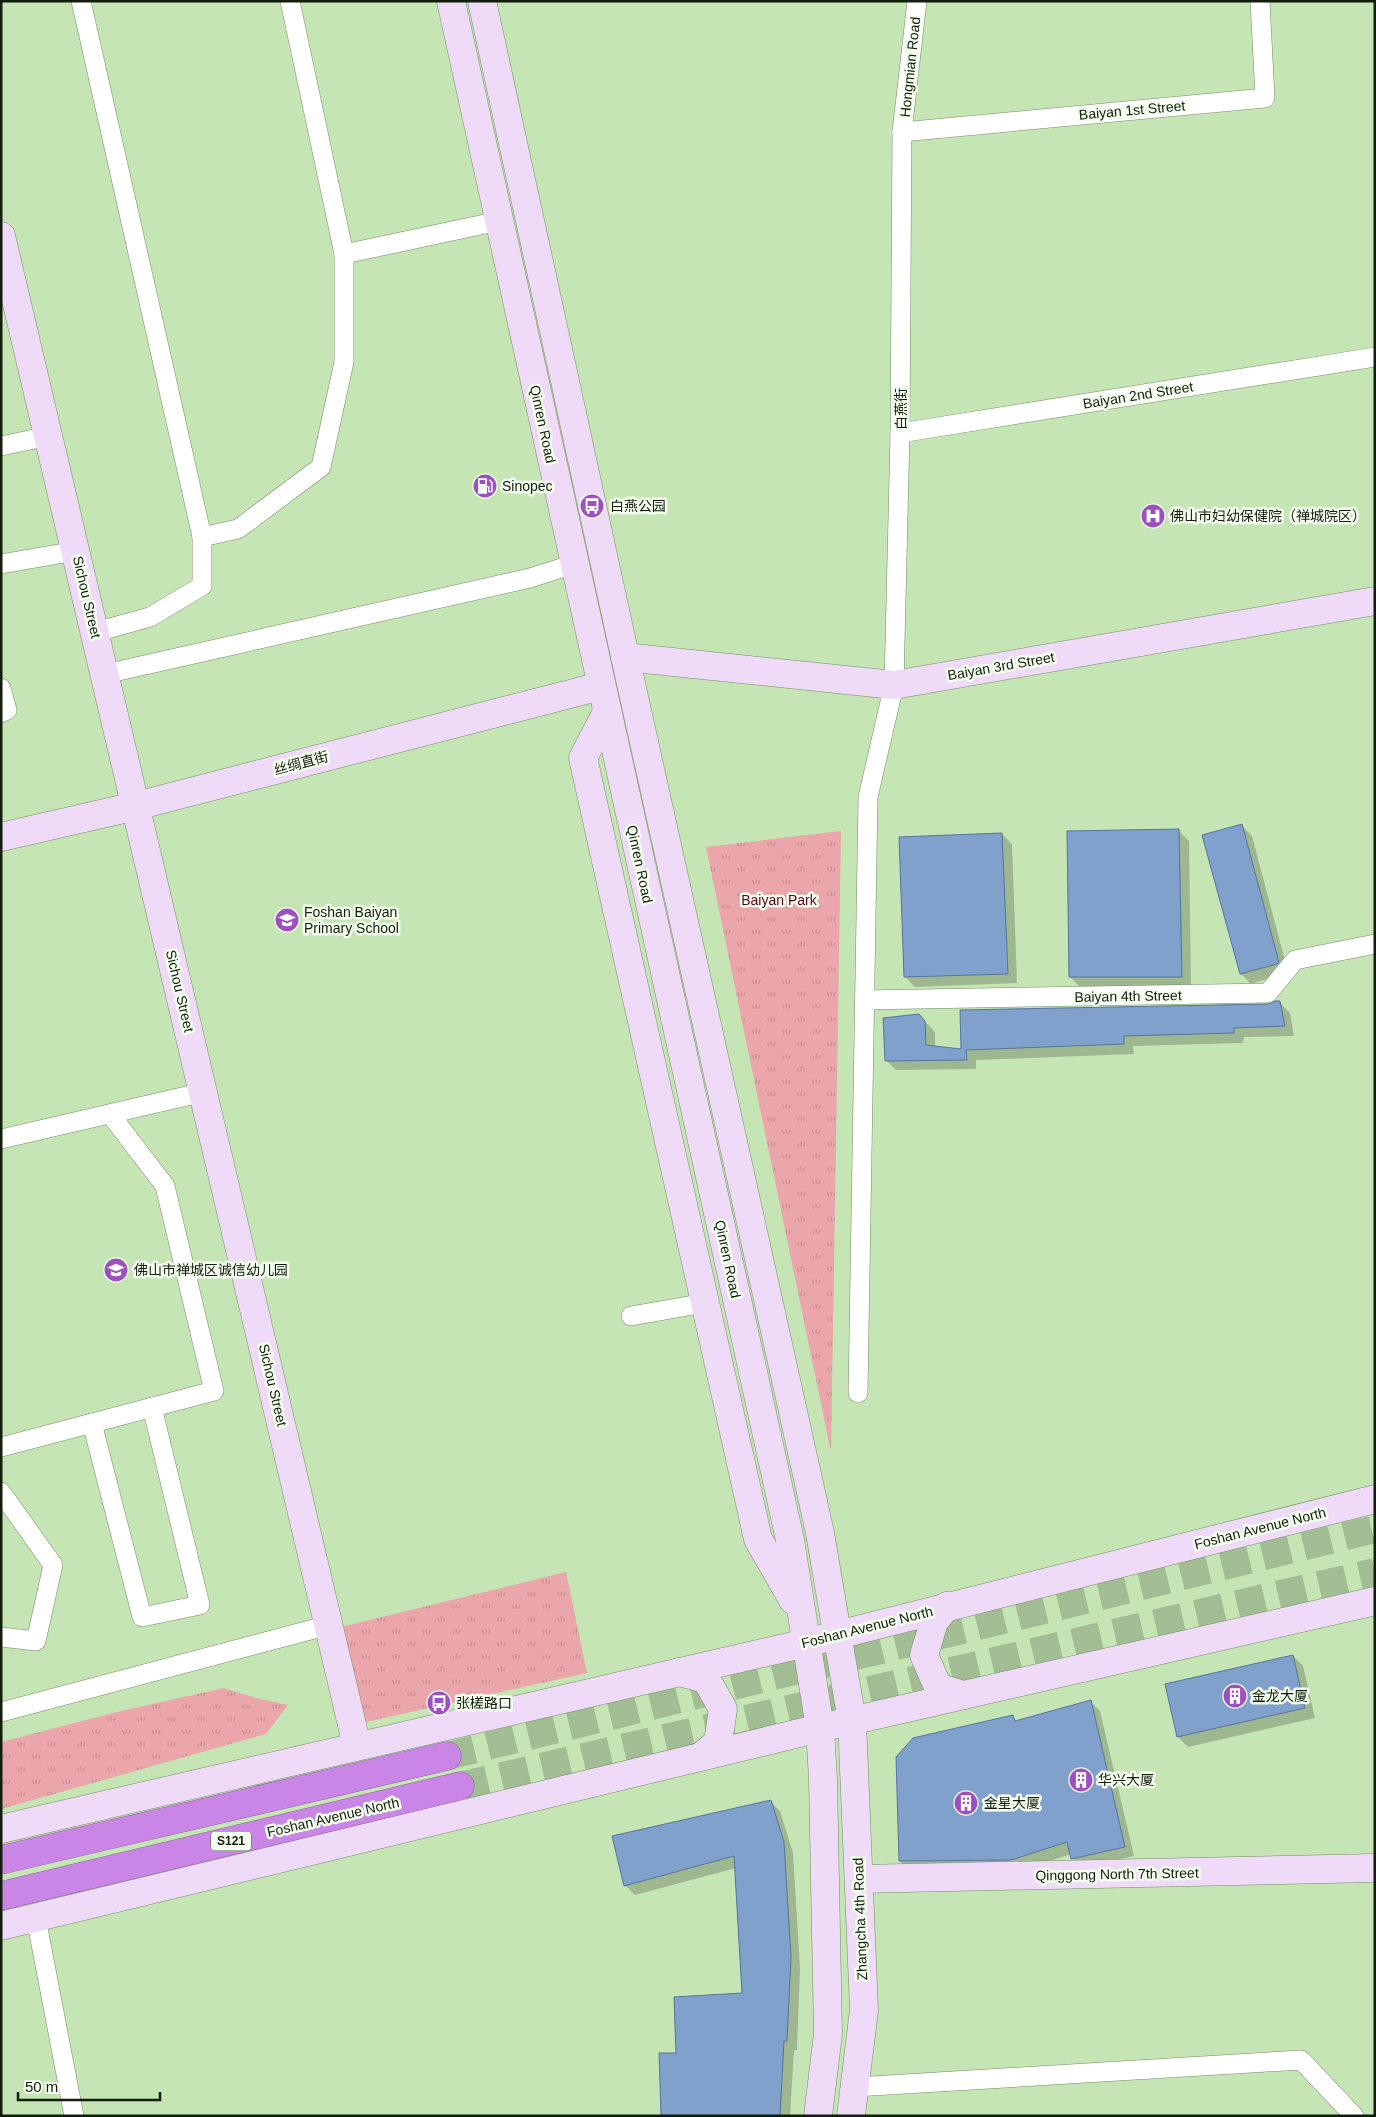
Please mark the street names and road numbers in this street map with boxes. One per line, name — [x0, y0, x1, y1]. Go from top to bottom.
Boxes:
street label: Hongmian Road — [897, 16, 923, 118]
street label: Baiyan 1st Street — [1078, 97, 1186, 123]
street label: Baiyan 2nd Street — [1082, 378, 1194, 412]
street label: Qinren Road — [527, 384, 559, 464]
street label: 白燕街 — [893, 388, 909, 430]
street label: Sichou Street — [70, 554, 104, 640]
street label: Baiyan 3rd Street — [946, 649, 1056, 683]
street label: 丝绸直街 — [272, 748, 330, 778]
street label: Qinren Road — [624, 824, 656, 904]
street label: Sichou Street — [163, 948, 197, 1034]
street label: Baiyan 4th Street — [1074, 987, 1182, 1005]
street label: Qinren Road — [712, 1219, 744, 1299]
street label: Sichou Street — [256, 1342, 290, 1428]
street label: Foshan Avenue North — [1192, 1504, 1328, 1552]
street label: Foshan Avenue North — [799, 1603, 935, 1651]
street label: Foshan Avenue North — [265, 1794, 401, 1840]
road number: S121 — [211, 1832, 251, 1850]
street label: Zhangcha 4th Road — [850, 1857, 870, 1981]
street label: Qinggong North 7th Street — [1035, 1865, 1199, 1883]

